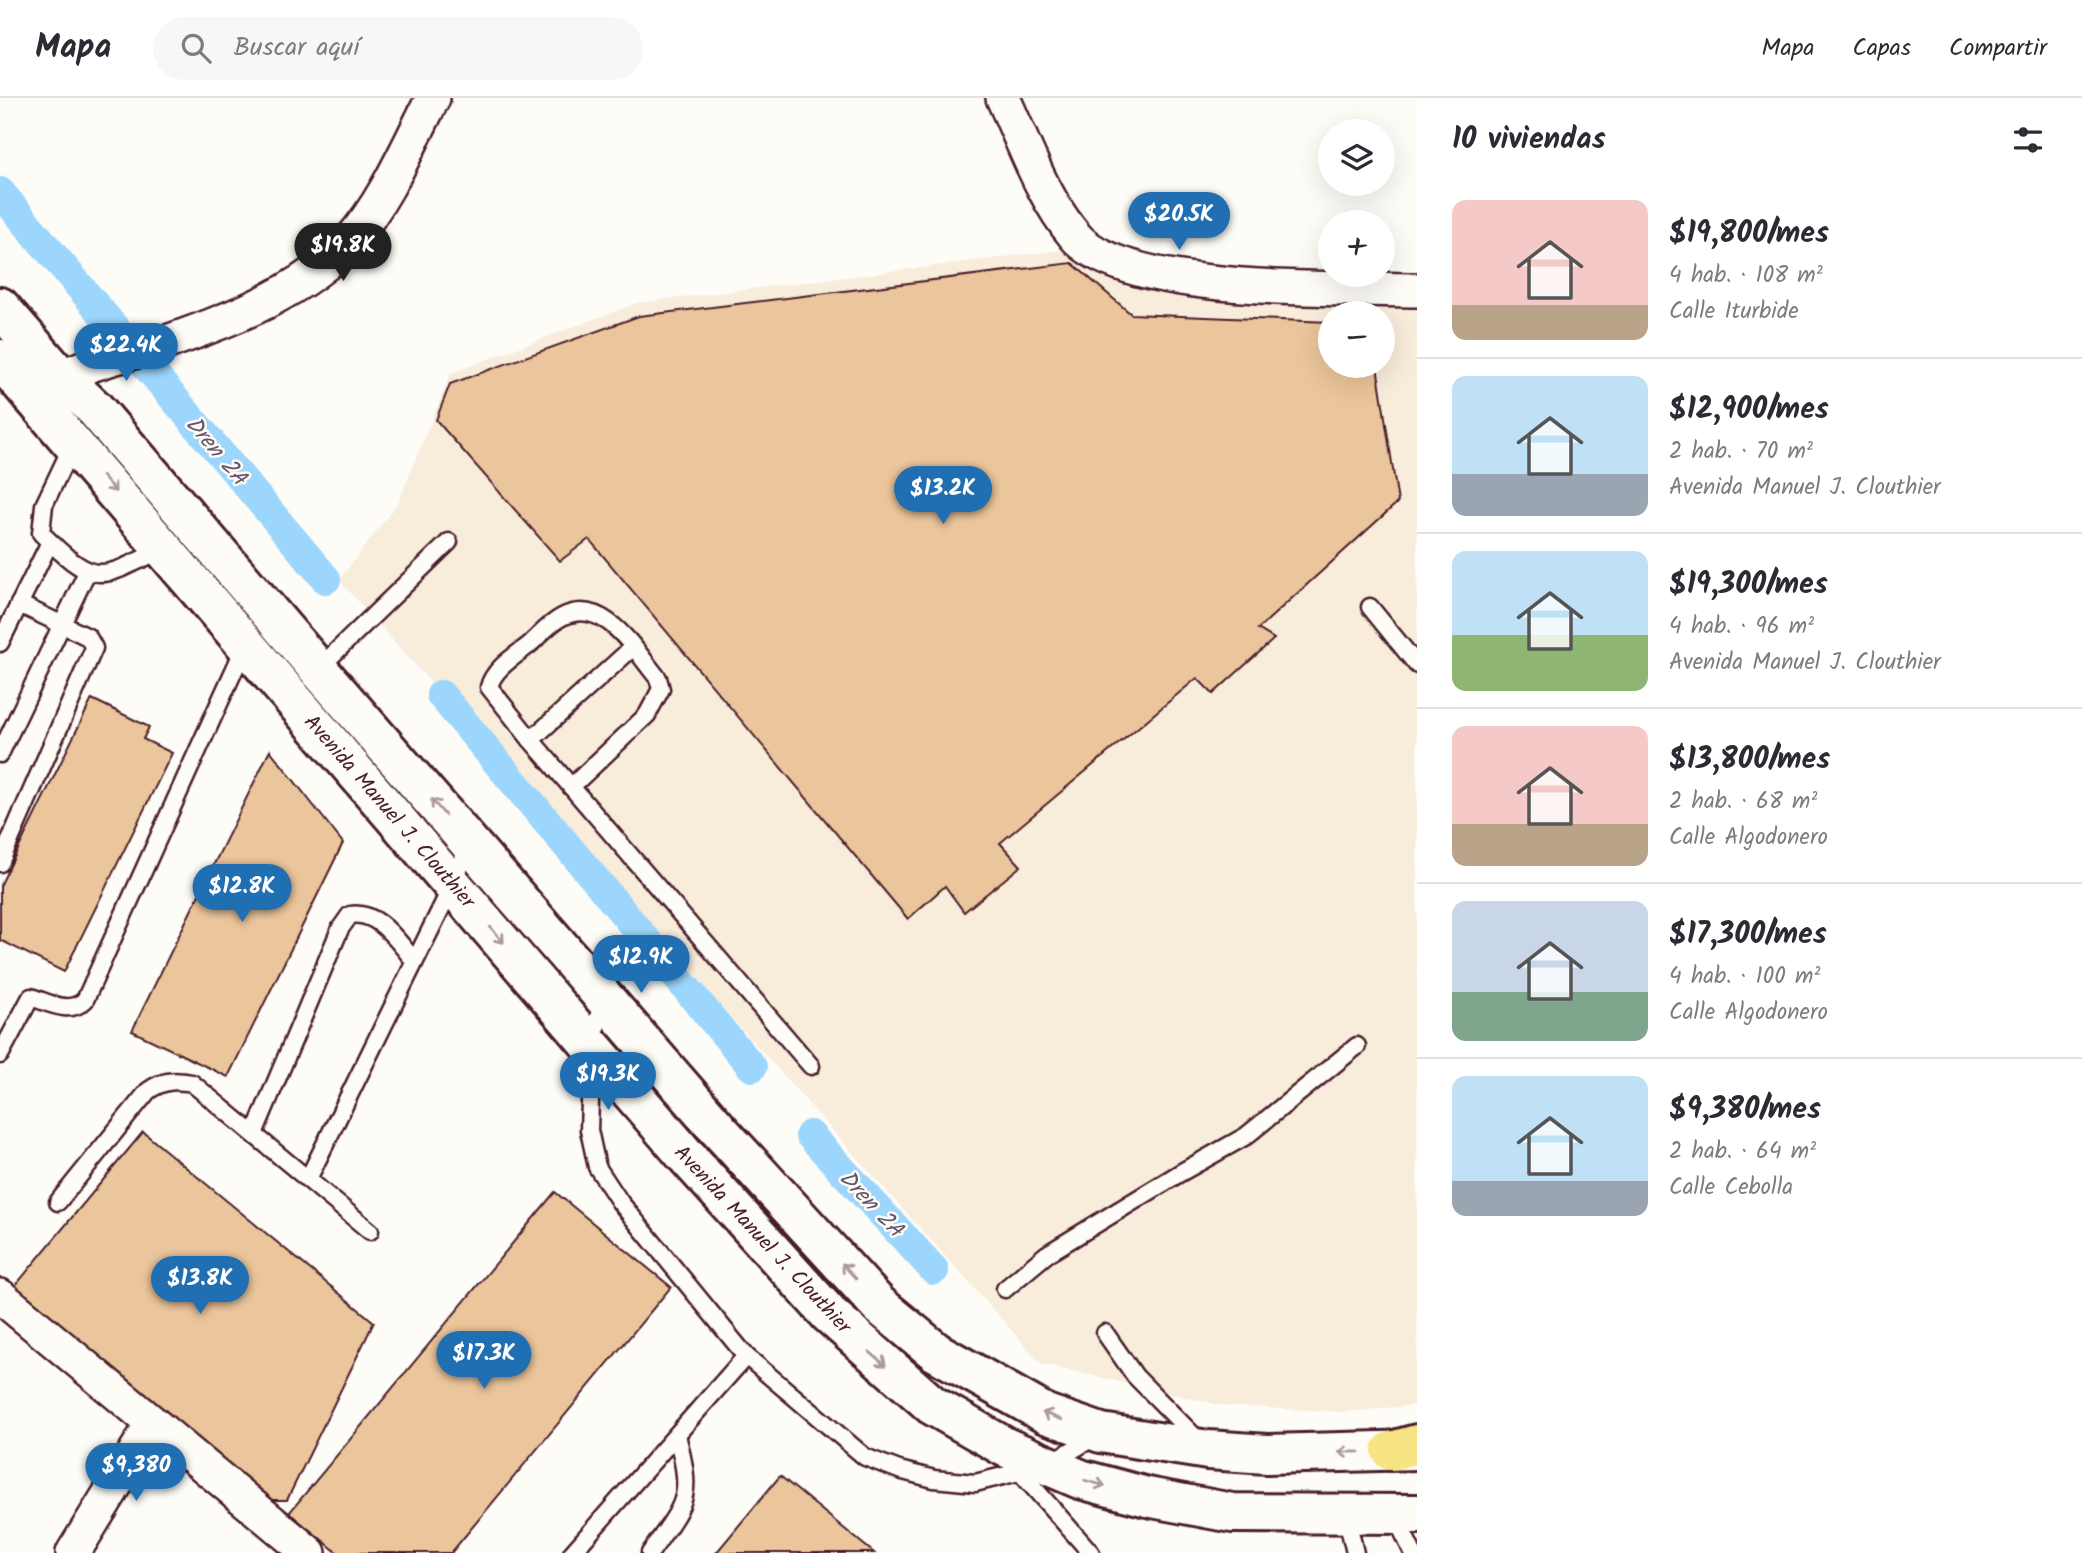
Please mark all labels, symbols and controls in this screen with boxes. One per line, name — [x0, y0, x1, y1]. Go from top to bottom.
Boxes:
search box — [153, 17, 643, 80]
text: Mapa — [35, 22, 111, 75]
text: Buscar aquí — [233, 27, 360, 69]
icon: search — [177, 29, 215, 67]
text: Mapa — [1762, 29, 1814, 68]
text: Capas — [1852, 29, 1911, 68]
text: Compartir — [1949, 29, 2047, 68]
text: 10 viviendas — [1452, 116, 1606, 164]
map controls — [1318, 119, 1395, 378]
button: layers — [1318, 119, 1395, 196]
icon: filters — [2009, 121, 2047, 159]
pin: $20.5K — [1122, 192, 1236, 252]
text: $20.5K — [1144, 197, 1214, 233]
button: + — [1318, 210, 1395, 287]
text: $19,800/mes — [1669, 210, 1829, 258]
pin: $19.8K — [286, 223, 400, 283]
text: $19.8K — [310, 228, 376, 264]
icon: home — [1508, 228, 1592, 312]
text: 4 hab. · 108 m² — [1669, 258, 1823, 294]
text: Calle Iturbide — [1669, 294, 1799, 330]
button: − — [1318, 301, 1395, 378]
pin: $22.4K — [69, 324, 183, 383]
text: $22.4K — [90, 328, 162, 364]
text: $12,900/mes — [1669, 386, 1829, 434]
icon: home — [1508, 404, 1592, 488]
water label: Dren 2A — [175, 408, 257, 496]
text: 2 hab. · 70 m² — [1669, 434, 1813, 470]
pin: $13.2K — [886, 466, 1000, 526]
text: Avenida Manuel J. Clouthier — [1669, 470, 1941, 506]
text: $13.2K — [910, 471, 976, 507]
one-way arrow — [101, 475, 117, 493]
text: $19,300/mes — [1669, 561, 1828, 609]
icon: home — [1508, 579, 1592, 663]
text: 4 hab. · 96 m² — [1669, 609, 1814, 645]
text: Avenida Manuel J. Clouthier — [1669, 645, 1941, 681]
street label: Avenida Manuel J. Clouthier — [295, 708, 483, 917]
text: $13,800/mes — [1669, 736, 1830, 784]
icon: home — [1508, 754, 1592, 838]
text: 2 hab. · 68 m² — [1669, 784, 1817, 820]
one-way arrow — [430, 798, 446, 816]
text: Calle Algodonero — [1669, 820, 1828, 856]
pin: $12.8K — [185, 864, 299, 924]
text: $12.8K — [209, 869, 275, 905]
text: $17,300/mes — [1669, 911, 1827, 959]
one-way arrow — [489, 926, 505, 944]
icon: home — [1508, 929, 1592, 1013]
pin: $12.9K — [584, 936, 698, 995]
text: $12.9K — [609, 940, 673, 976]
text: 4 hab. · 100 m² — [1669, 959, 1820, 995]
text: Calle Algodonero — [1669, 995, 1828, 1031]
pin: $19.3K — [551, 1052, 665, 1112]
text: $19.3K — [576, 1057, 640, 1093]
text: $9,380/mes — [1669, 1086, 1821, 1134]
icon: home — [1508, 1104, 1592, 1188]
text: 2 hab. · 64 m² — [1669, 1134, 1816, 1170]
street label: Avenida Manuel J. Clouthier — [665, 1138, 859, 1343]
water label: Dren 2A — [830, 1162, 913, 1248]
text: Calle Cebolla — [1669, 1170, 1793, 1206]
pin: $13.8K — [143, 1256, 257, 1316]
text: $13.8K — [167, 1261, 233, 1297]
one-way arrow — [840, 1263, 857, 1280]
pin: $17.3K — [427, 1332, 541, 1391]
text: $17.3K — [452, 1336, 516, 1372]
one-way arrow — [869, 1351, 887, 1367]
one-way arrow — [1042, 1408, 1064, 1421]
pin: $9,380 — [79, 1444, 193, 1503]
one-way arrow — [1338, 1445, 1361, 1459]
text: $9,380 — [101, 1448, 171, 1484]
one-way arrow — [1083, 1477, 1106, 1490]

